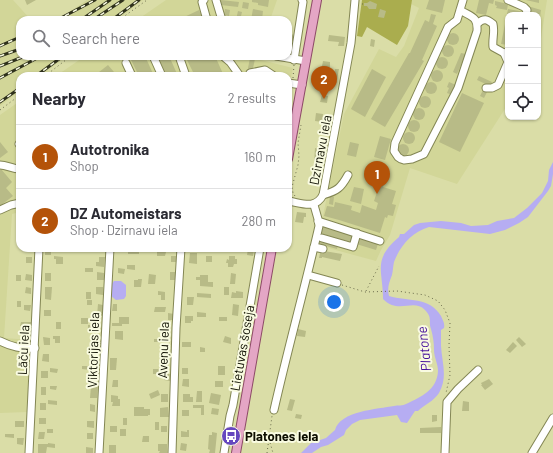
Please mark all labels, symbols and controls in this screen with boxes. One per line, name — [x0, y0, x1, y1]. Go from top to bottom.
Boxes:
map controls — [505, 12, 541, 120]
button: + — [505, 12, 541, 48]
search box — [16, 16, 292, 60]
icon: search — [30, 27, 52, 49]
text: Search here — [62, 29, 140, 47]
button: − — [505, 48, 541, 84]
pin: 2 — [311, 66, 337, 99]
button: locate — [505, 84, 541, 120]
text: Nearby — [32, 88, 86, 108]
text: 2 results — [228, 90, 276, 106]
street label: Dzirnavu iela — [305, 114, 335, 186]
text: Autotronika — [70, 140, 149, 158]
text: 1 — [43, 149, 47, 165]
text: 160 m — [244, 149, 276, 165]
text: Shop — [70, 158, 99, 174]
pin: 1 — [364, 161, 390, 194]
text: DZ Automeistars — [70, 204, 182, 222]
text: 2 — [41, 213, 49, 229]
text: 280 m — [242, 213, 276, 229]
text: Shop · Dzirnavu iela — [70, 222, 178, 238]
your location — [324, 292, 344, 312]
street label: Lietuvas šoseja — [227, 304, 257, 392]
street label: Viktorijas iela — [84, 312, 102, 388]
street label: Aveņu iela — [154, 321, 172, 379]
street label: Lāču iela — [14, 325, 32, 375]
water label: Platone — [413, 326, 434, 372]
bus stop icon: Platones iela — [220, 425, 242, 447]
place label: Platones iela — [245, 428, 319, 444]

